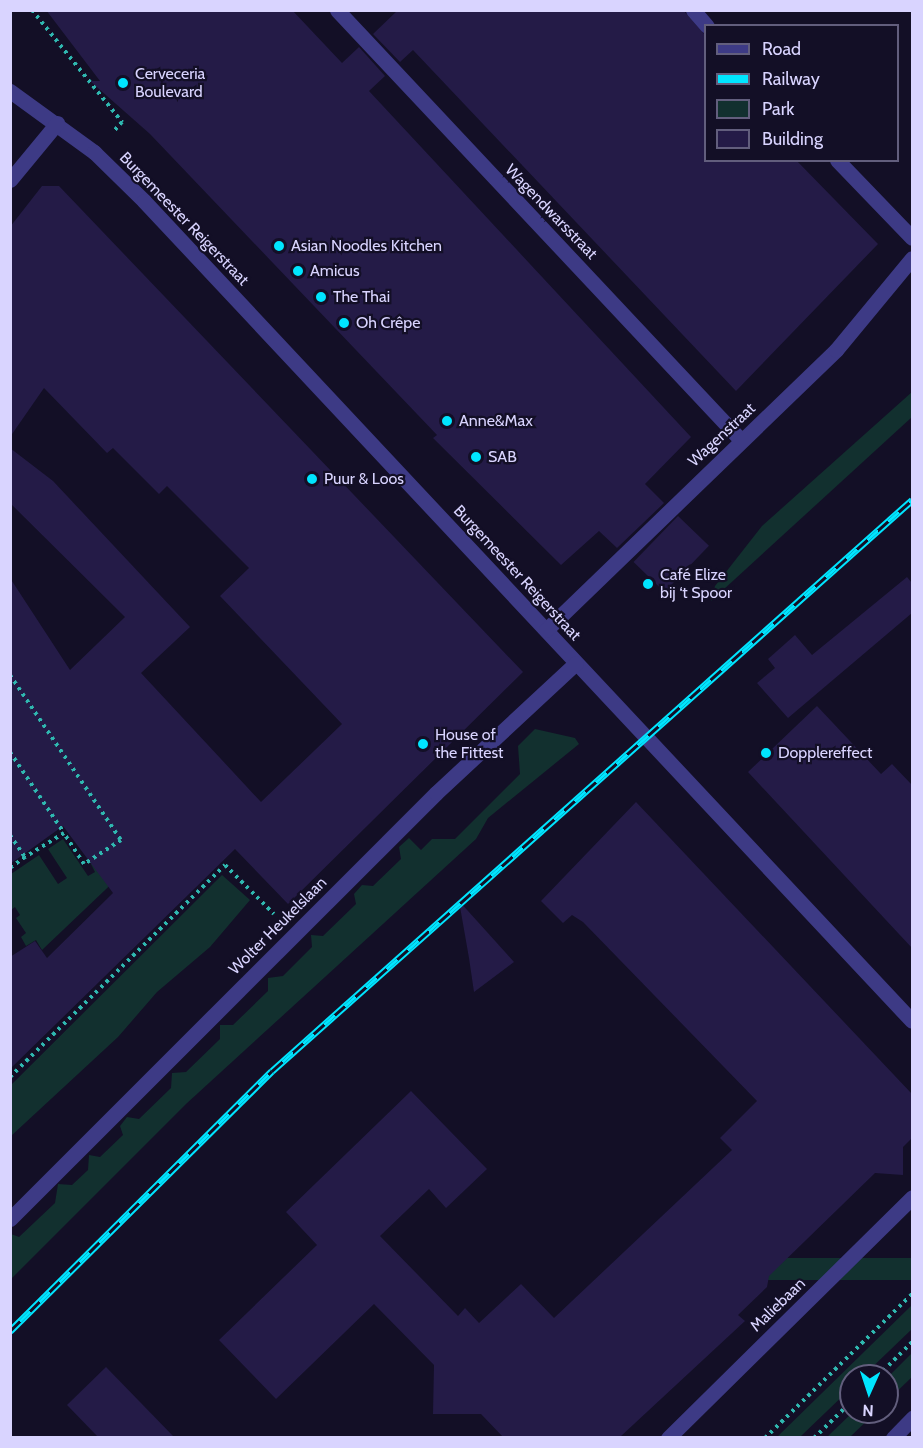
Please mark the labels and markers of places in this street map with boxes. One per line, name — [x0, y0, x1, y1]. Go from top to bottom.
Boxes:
place label: Cerveceria Boulevard — [135, 64, 205, 102]
marker: Cerveceria Boulevard — [116, 76, 130, 90]
place label: Asian Noodles Kitchen — [291, 236, 442, 256]
marker: Asian Noodles Kitchen — [272, 239, 286, 253]
place label: Amicus — [310, 261, 360, 281]
marker: Amicus — [291, 264, 305, 278]
place label: The Thai — [333, 287, 390, 307]
marker: The Thai — [314, 290, 328, 304]
place label: Oh Crêpe — [356, 313, 420, 333]
marker: Oh Crêpe — [337, 316, 351, 330]
place label: Anne&Max — [459, 411, 533, 431]
marker: Anne&Max — [440, 414, 454, 428]
place label: SAB — [488, 447, 517, 467]
marker: SAB — [469, 450, 483, 464]
place label: Puur & Loos — [324, 469, 404, 489]
marker: Puur & Loos — [305, 472, 319, 486]
place label: Café Elize bij ‘t Spoor — [660, 565, 732, 603]
marker: Café Elize bij ‘t Spoor — [641, 577, 655, 591]
place label: House of the Fittest — [435, 725, 503, 763]
marker: House of the Fittest — [416, 737, 430, 751]
place label: Dopplereffect — [778, 743, 872, 763]
marker: Dopplereffect — [759, 746, 773, 760]

